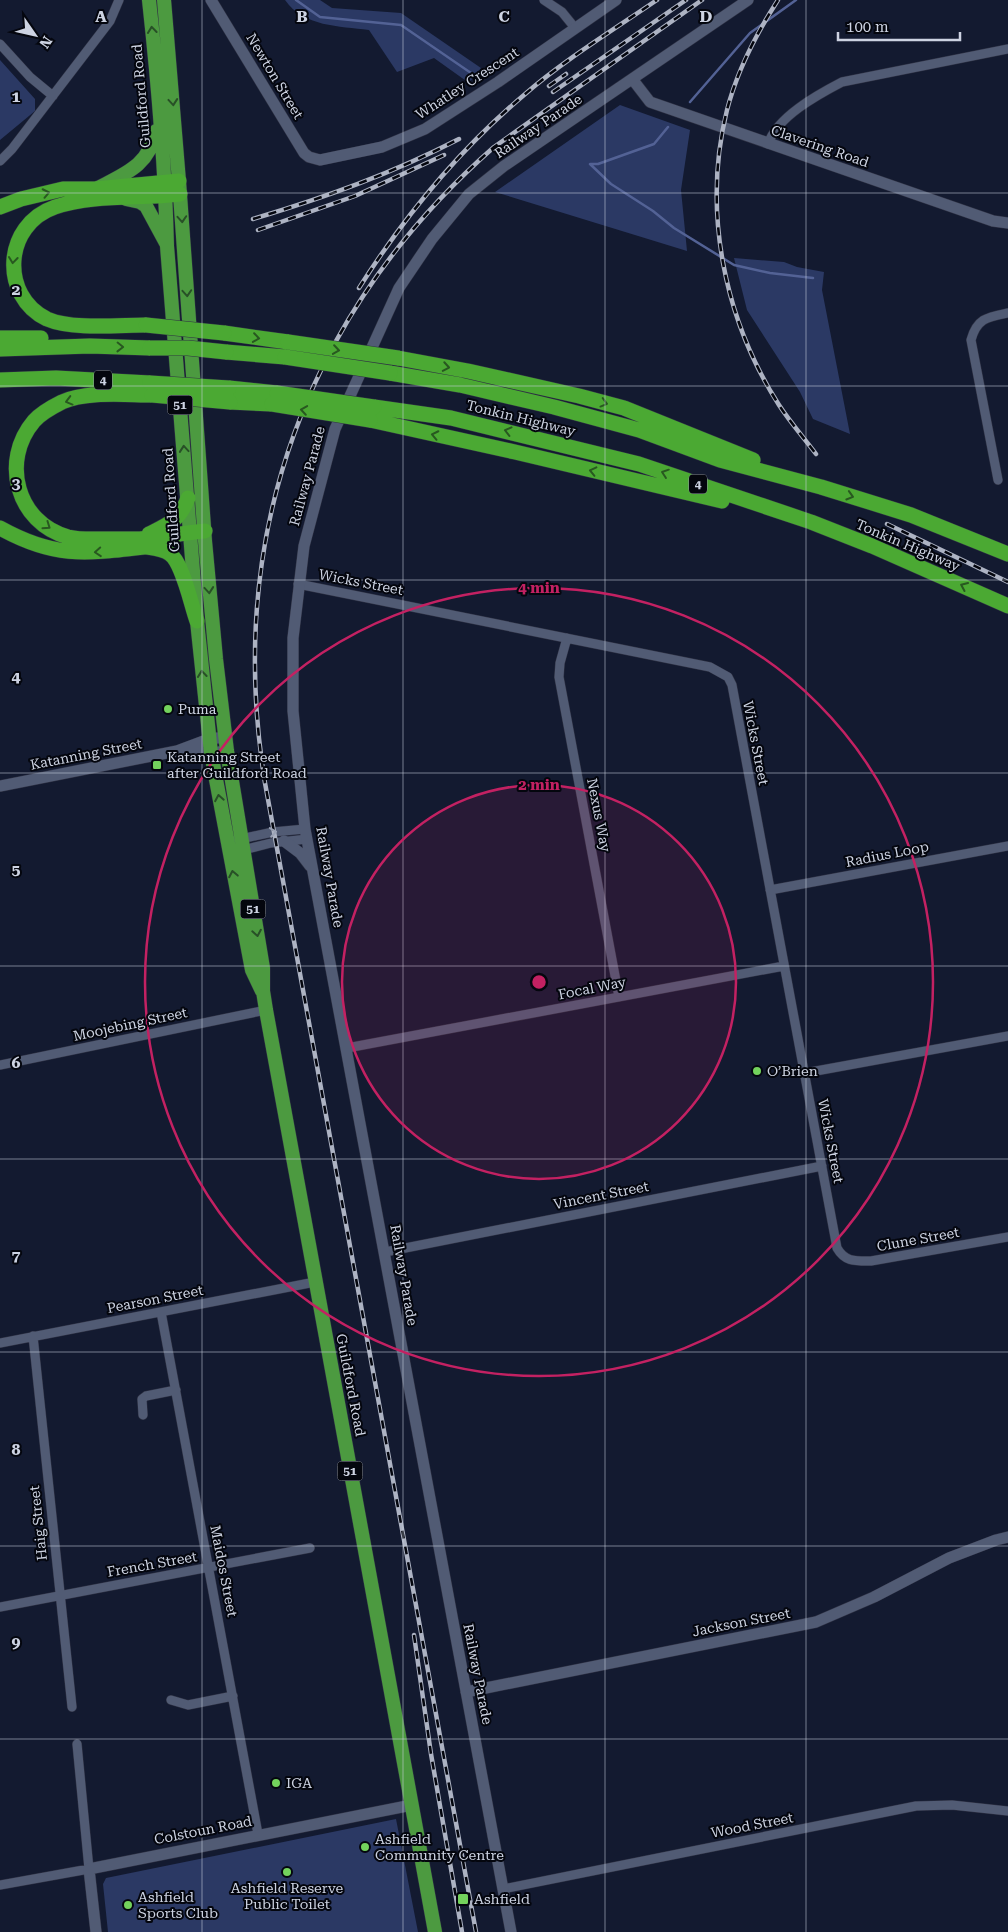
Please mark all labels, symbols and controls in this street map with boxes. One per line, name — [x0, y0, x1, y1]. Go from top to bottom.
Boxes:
text: A — [95, 7, 107, 26]
text: B — [296, 7, 308, 26]
text: C — [498, 7, 510, 26]
text: D — [700, 7, 713, 26]
north arrow — [10, 10, 60, 60]
scale bar — [838, 10, 960, 42]
text: 100 m — [846, 18, 889, 36]
one-way arrow — [147, 26, 158, 34]
street label: Newton Street — [243, 30, 307, 122]
text: N — [36, 33, 55, 51]
street label: Guildford Road — [128, 43, 154, 149]
street label: Whatley Crescent — [413, 44, 521, 122]
text: 1 — [12, 87, 21, 106]
street label: Railway Parade — [491, 91, 585, 161]
one-way arrow — [167, 98, 178, 106]
street label: Clavering Road — [769, 122, 871, 170]
one-way arrow — [42, 188, 51, 199]
one-way arrow — [176, 216, 187, 224]
one-way arrow — [8, 256, 18, 265]
text: 2 — [12, 280, 21, 299]
one-way arrow — [182, 289, 193, 297]
one-way arrow — [252, 332, 260, 343]
one-way arrow — [116, 342, 124, 352]
one-way arrow — [332, 344, 341, 354]
one-way arrow — [441, 362, 450, 372]
road number: 4 — [94, 370, 112, 390]
one-way arrow — [66, 395, 74, 405]
road number: 51 — [168, 396, 192, 414]
street label: Tonkin Highway — [465, 397, 578, 439]
one-way arrow — [600, 397, 608, 407]
one-way arrow — [300, 405, 309, 415]
street label: Railway Parade — [286, 424, 328, 527]
one-way arrow — [503, 426, 512, 437]
one-way arrow — [430, 430, 439, 440]
one-way arrow — [178, 445, 189, 453]
street label: Guildford Road — [159, 447, 183, 553]
one-way arrow — [589, 466, 598, 477]
one-way arrow — [661, 469, 669, 479]
text: 3 — [12, 474, 21, 493]
road number: 4 — [689, 474, 707, 494]
one-way arrow — [846, 491, 854, 501]
street label: Tonkin Highway — [853, 516, 963, 574]
one-way arrow — [41, 520, 51, 529]
one-way arrow — [94, 546, 102, 557]
street label: Wicks Street — [317, 566, 405, 598]
text: 4 min — [518, 579, 560, 597]
one-way arrow — [960, 582, 969, 593]
one-way arrow — [204, 586, 215, 594]
text: 4 — [12, 667, 21, 686]
one-way arrow — [197, 669, 208, 677]
street label: Wicks Street — [740, 699, 772, 787]
place label: Puma — [178, 701, 217, 717]
marker: Puma — [162, 703, 174, 715]
street label: Katanning Street — [29, 735, 143, 773]
place label: Katanning Street after Guildford Road — [167, 749, 307, 781]
marker: Katanning Street after Guildford Road — [151, 759, 163, 771]
text: 2 min — [518, 776, 560, 794]
street label: Nexus Way — [584, 777, 614, 854]
one-way arrow — [214, 794, 224, 802]
street label: Railway Parade — [313, 825, 347, 929]
one-way arrow — [269, 828, 278, 838]
street label: Radius Loop — [844, 838, 930, 870]
text: 5 — [12, 860, 21, 879]
one-way arrow — [229, 870, 239, 879]
road number: 51 — [240, 900, 266, 919]
one-way arrow — [252, 928, 262, 937]
centre of rings — [530, 973, 548, 991]
street label: Focal Way — [557, 973, 628, 1002]
street label: Moojebing Street — [71, 1004, 189, 1044]
text: 6 — [12, 1053, 21, 1072]
place label: O’Brien — [767, 1063, 818, 1079]
marker: O’Brien — [751, 1065, 763, 1077]
street label: Wicks Street — [815, 1097, 847, 1185]
street label: Vincent Street — [552, 1178, 650, 1212]
street label: Railway Parade — [387, 1223, 421, 1327]
street label: Clune Street — [875, 1224, 961, 1254]
text: 7 — [12, 1246, 21, 1265]
street label: Pearson Street — [106, 1282, 204, 1316]
street label: Guildford Road — [333, 1332, 369, 1438]
text: 8 — [12, 1440, 21, 1459]
road number: 51 — [338, 1462, 362, 1480]
street label: Haig Street — [26, 1485, 50, 1561]
street label: Maidos Street — [207, 1524, 241, 1618]
street label: French Street — [106, 1548, 198, 1580]
street label: Jackson Street — [691, 1605, 791, 1639]
street label: Railway Parade — [460, 1622, 496, 1726]
text: 9 — [12, 1633, 21, 1652]
place label: IGA — [286, 1775, 312, 1791]
marker: IGA — [270, 1777, 282, 1789]
street label: Wood Street — [709, 1809, 795, 1841]
street label: Colstoun Road — [153, 1813, 253, 1847]
place label: Ashfield Community Centre — [375, 1831, 504, 1863]
marker: Ashfield Community Centre — [359, 1841, 371, 1853]
marker: Ashfield Reserve Public Toilet — [281, 1866, 293, 1878]
place label: Ashfield Reserve Public Toilet — [231, 1880, 344, 1912]
place label: Ashfield Sports Club — [138, 1889, 218, 1921]
place label: Ashfield — [474, 1891, 530, 1907]
marker: Ashfield — [456, 1892, 470, 1906]
marker: Ashfield Sports Club — [122, 1899, 134, 1911]

